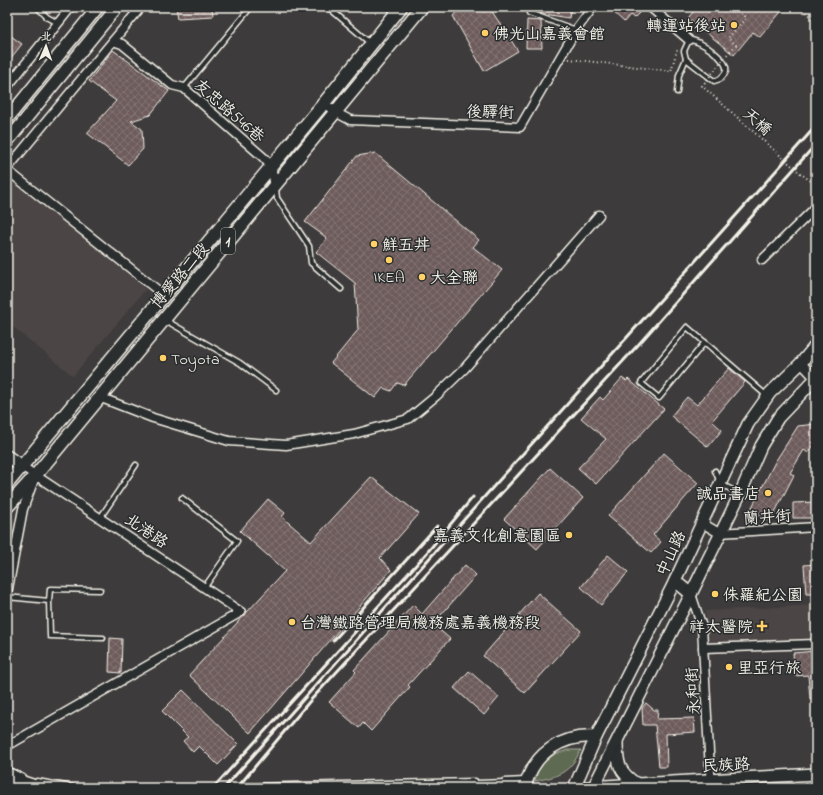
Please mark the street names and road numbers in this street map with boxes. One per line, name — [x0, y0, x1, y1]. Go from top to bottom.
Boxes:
street label: 友忠路546巷 — [188, 74, 269, 149]
street label: 後驛街 — [466, 101, 514, 125]
street label: 天橋 — [737, 103, 777, 142]
road number: 1 — [221, 228, 235, 254]
street label: 博愛路二段 — [146, 238, 215, 315]
street label: 蘭井街 — [742, 504, 792, 532]
street label: 北港路 — [119, 508, 172, 555]
street label: 中山路 — [651, 527, 693, 581]
street label: 永和街 — [681, 666, 707, 715]
street label: 民族路 — [702, 753, 751, 779]

